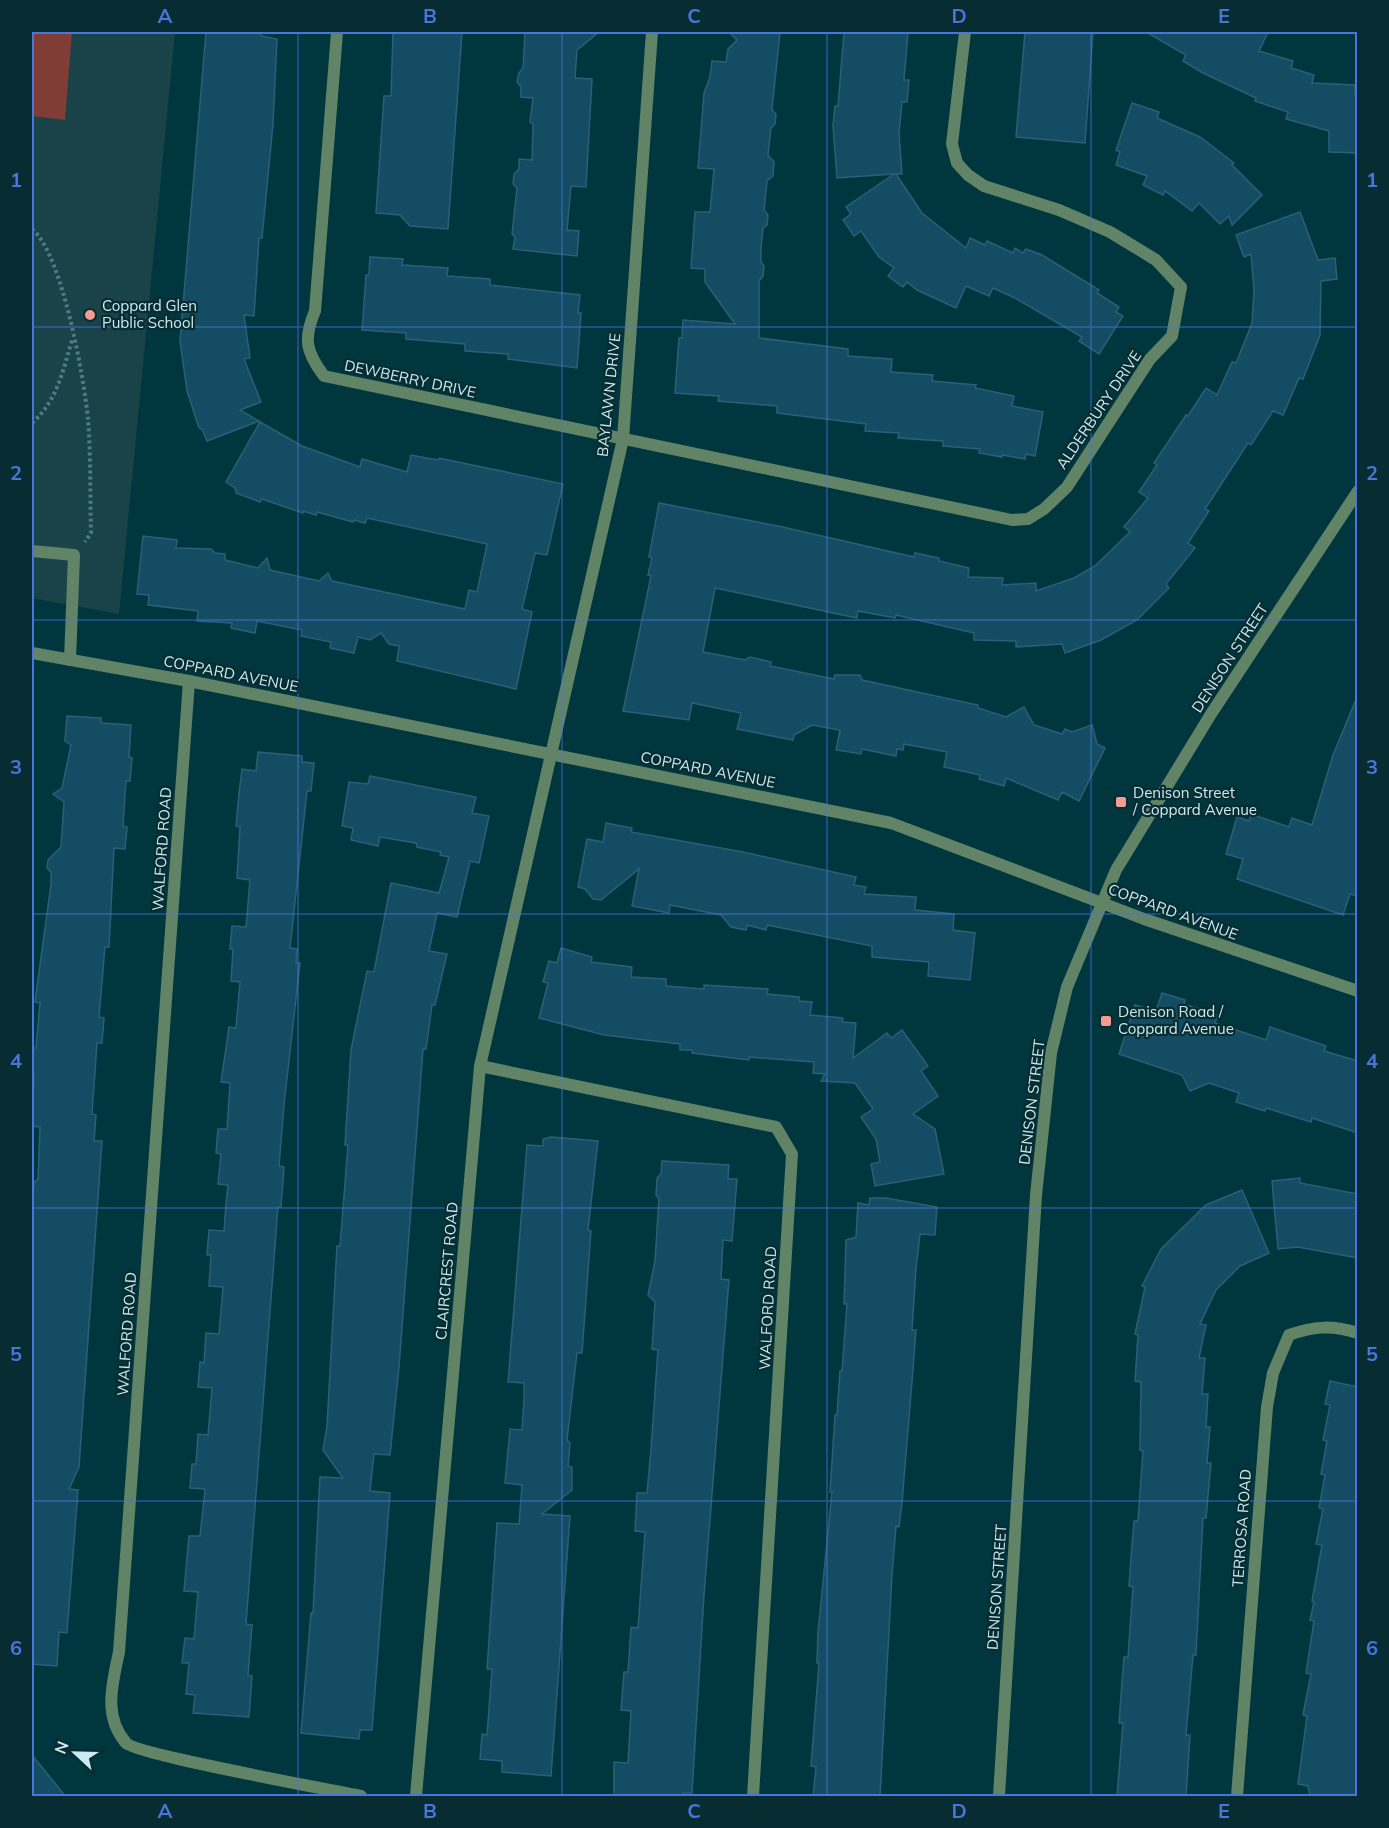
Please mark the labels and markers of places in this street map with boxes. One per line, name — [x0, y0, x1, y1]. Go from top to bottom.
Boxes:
place label: Coppard Glen Public School — [102, 296, 197, 332]
marker: Coppard Glen Public School — [83, 308, 97, 322]
place label: Denison Street / Coppard Avenue — [1132, 783, 1257, 819]
marker: Denison Street / Coppard Avenue — [1114, 795, 1128, 809]
place label: Denison Road / Coppard Avenue — [1118, 1002, 1234, 1038]
marker: Denison Road / Coppard Avenue — [1099, 1014, 1113, 1028]

